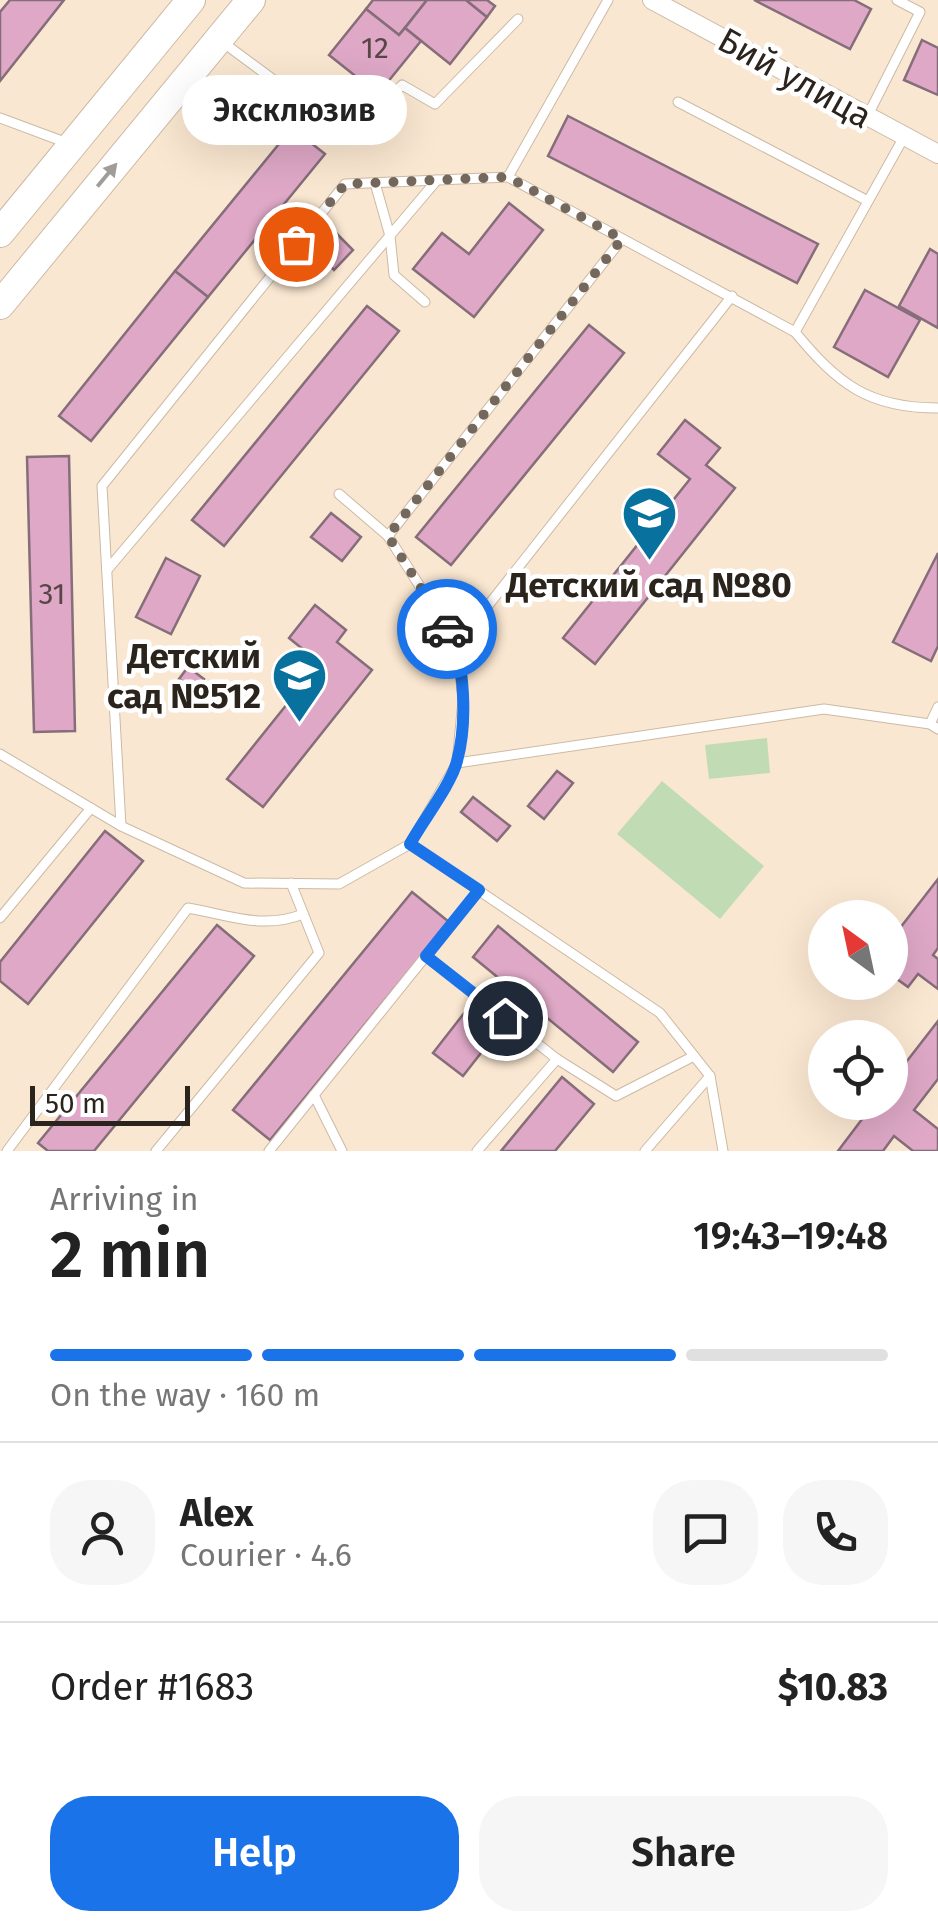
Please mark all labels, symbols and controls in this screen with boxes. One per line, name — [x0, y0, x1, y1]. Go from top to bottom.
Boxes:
street label: Бий улица — [711, 19, 879, 137]
house number: 12 — [361, 30, 389, 66]
callout: Эксклюзив — [184, 74, 408, 144]
text: Эксклюзив — [213, 91, 376, 129]
one-way arrow — [96, 163, 117, 188]
pin — [254, 202, 339, 287]
icon: bag — [269, 217, 324, 272]
school or university icon: Детский сад №80 — [619, 484, 679, 563]
place label: Детский сад №80 — [505, 564, 792, 606]
house number: 31 — [38, 576, 66, 612]
courier — [397, 579, 497, 679]
icon: car — [420, 602, 475, 657]
place label: Детский сад №512 — [107, 635, 261, 717]
school or university icon: Детский сад №512 — [270, 646, 330, 725]
north arrow — [808, 900, 908, 1000]
map controls — [808, 900, 908, 1120]
pin — [463, 976, 548, 1061]
icon: home — [478, 991, 533, 1046]
button: locate — [808, 1020, 908, 1120]
scale bar — [30, 1081, 190, 1126]
text: 50 m — [45, 1087, 106, 1120]
text: Arriving in — [50, 1180, 198, 1218]
text: 19:43–19:48 — [693, 1213, 888, 1259]
text: 2 min — [50, 1216, 210, 1294]
text: On the way · 160 m — [50, 1376, 320, 1414]
button: person — [50, 1480, 155, 1585]
button: chat — [653, 1480, 758, 1585]
button: phone — [783, 1480, 888, 1585]
text: Alex — [180, 1490, 253, 1536]
text: Courier · 4.6 — [180, 1536, 352, 1574]
text: Order #1683 — [50, 1664, 254, 1710]
text: $10.83 — [778, 1664, 888, 1710]
button: Help — [50, 1796, 459, 1911]
button: Share — [479, 1796, 888, 1911]

